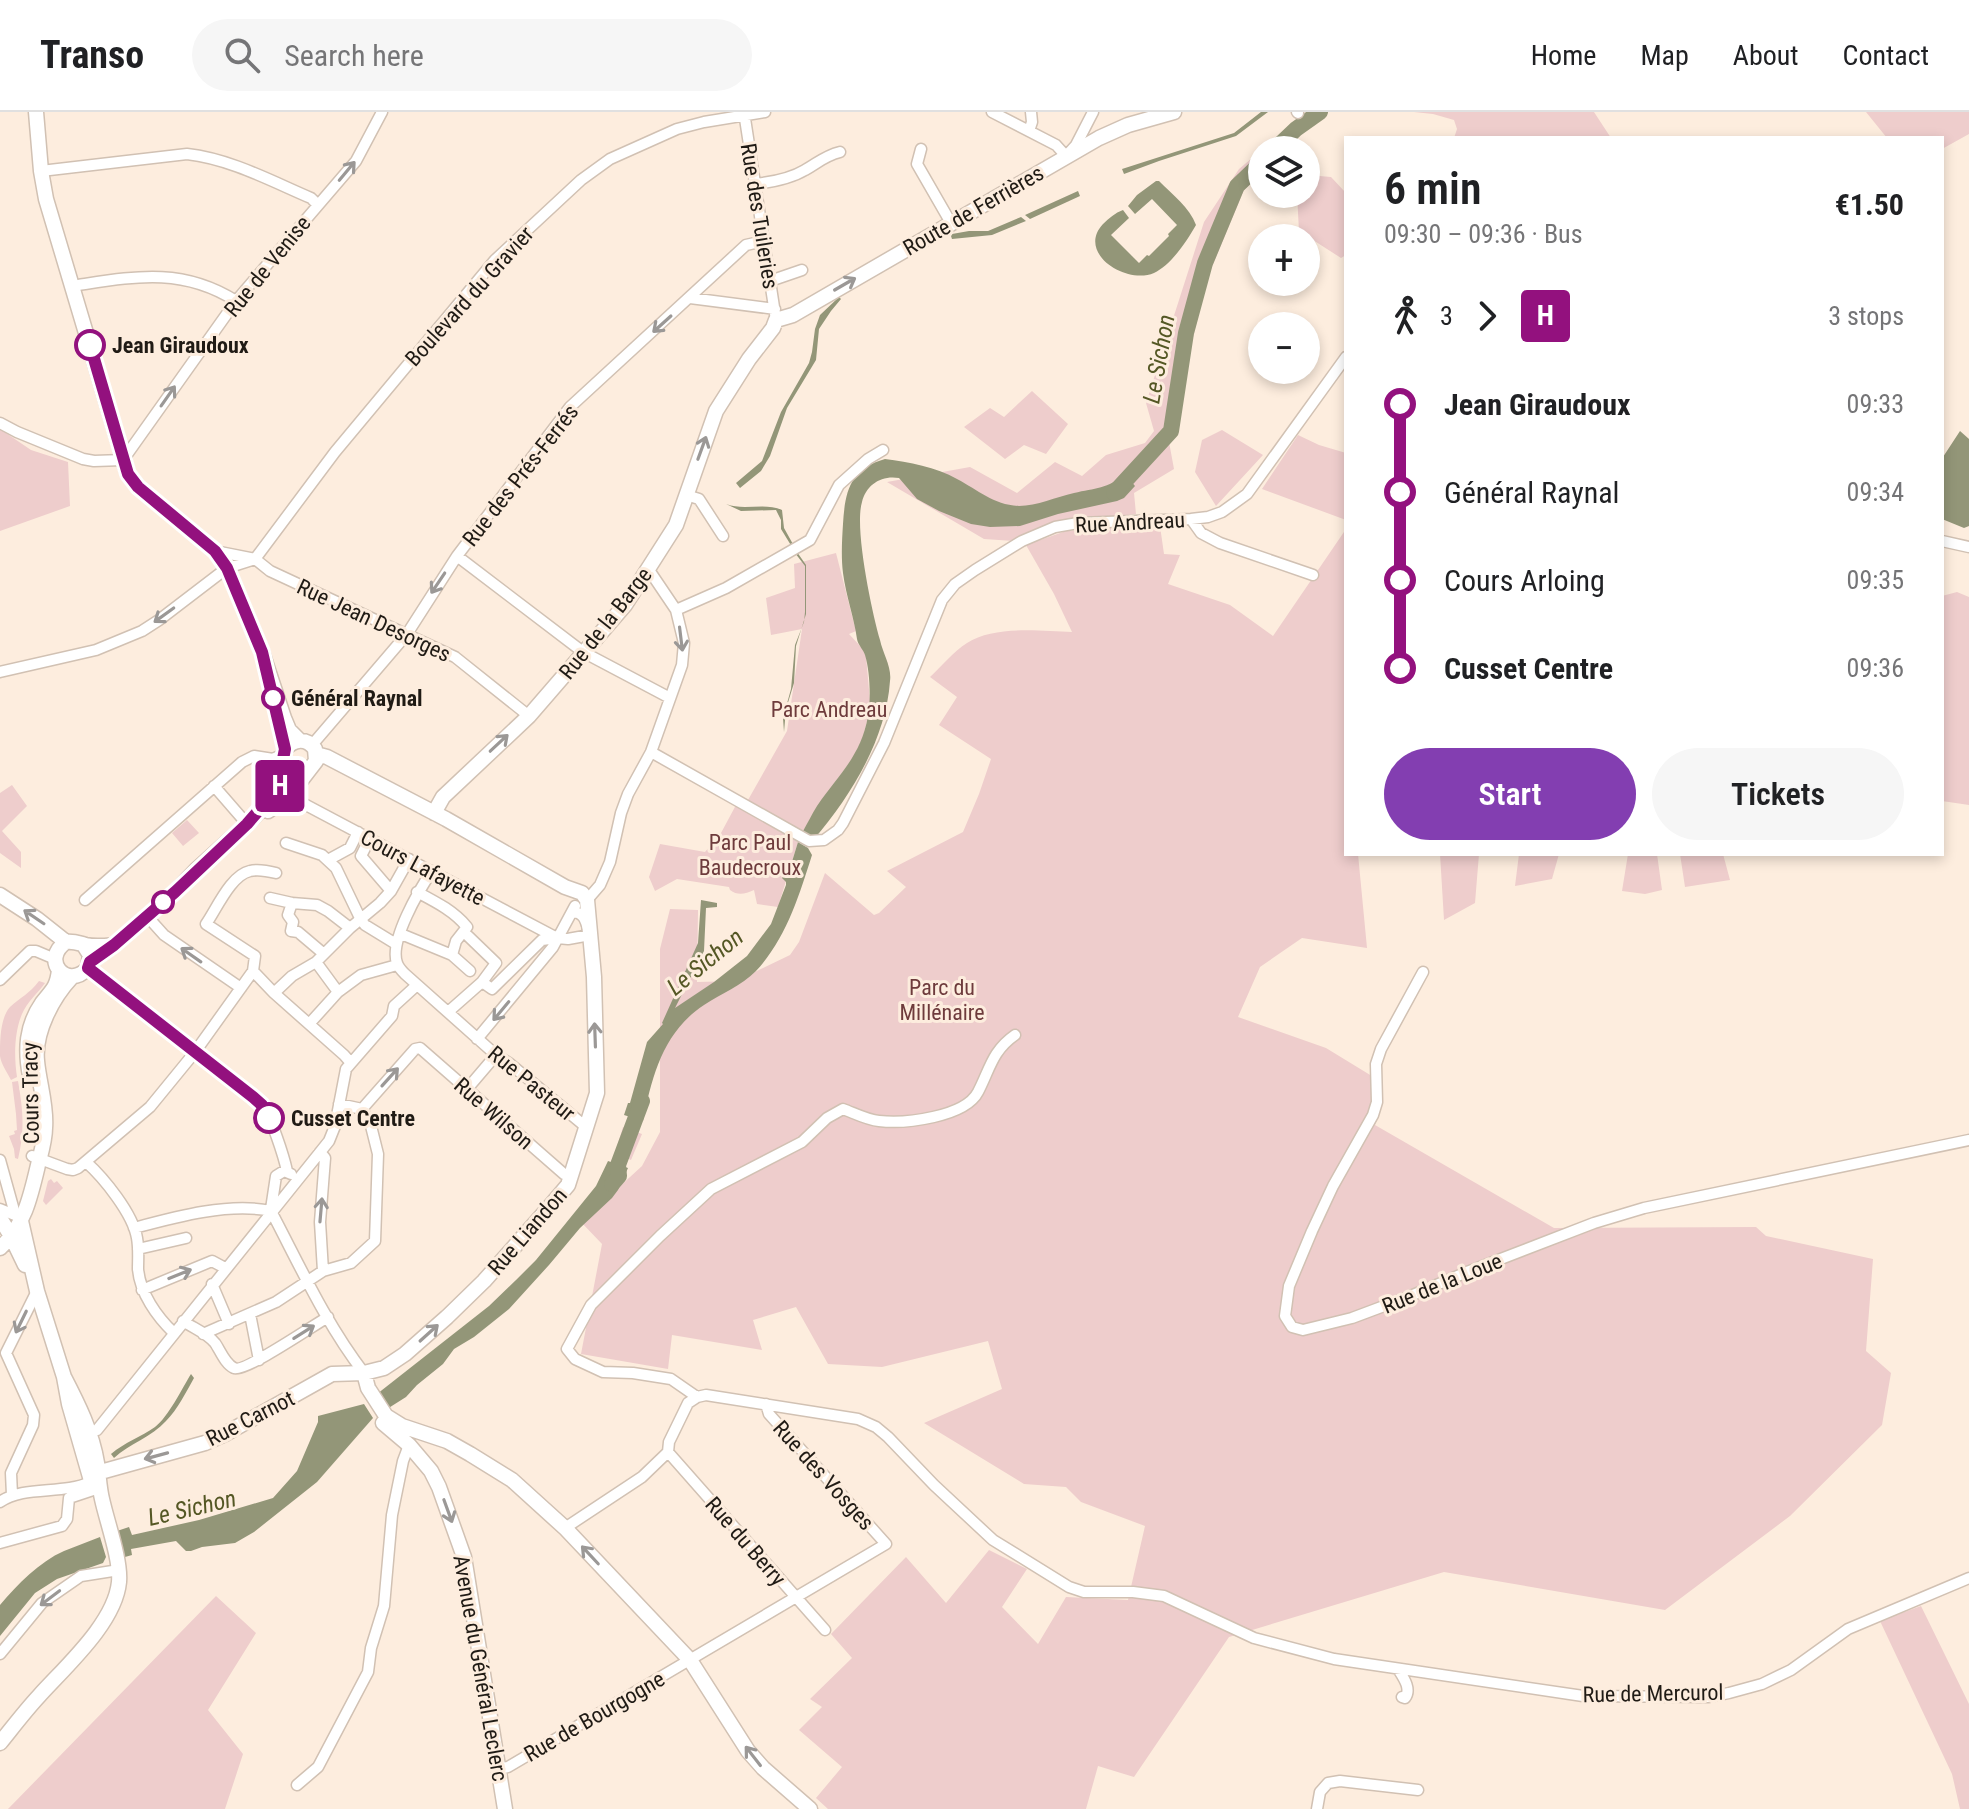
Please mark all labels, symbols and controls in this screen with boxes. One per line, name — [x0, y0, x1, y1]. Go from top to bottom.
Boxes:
search box — [192, 19, 752, 91]
text: Transo — [40, 33, 144, 77]
icon: search — [220, 33, 264, 77]
text: Search here — [284, 38, 424, 73]
text: Home — [1531, 39, 1596, 72]
text: Map — [1640, 39, 1689, 72]
text: About — [1733, 39, 1799, 72]
text: Contact — [1843, 39, 1929, 72]
map controls — [1248, 136, 1320, 384]
button: layers — [1248, 136, 1320, 208]
street label: Rue des Tuileries — [736, 141, 783, 291]
street label: Route de Ferrières — [899, 160, 1048, 261]
one-way arrow — [338, 161, 356, 182]
text: 6 min — [1384, 163, 1481, 215]
text: €1.50 — [1835, 187, 1904, 222]
street label: Rue de Venise — [219, 211, 316, 322]
text: 09:30 – 09:36 · Bus — [1384, 219, 1583, 249]
street label: Boulevard du Gravier — [400, 221, 539, 371]
button: + — [1248, 224, 1320, 296]
one-way arrow — [833, 276, 856, 292]
icon: walk — [1384, 294, 1428, 338]
icon: forward — [1465, 294, 1509, 338]
text: H — [1537, 299, 1554, 332]
text: 3 — [1440, 301, 1453, 331]
text: 3 stops — [1828, 301, 1904, 331]
water label: Le Sichon — [1137, 312, 1181, 406]
button: − — [1248, 312, 1320, 384]
one-way arrow — [652, 314, 672, 332]
marker: Jean Giraudoux — [75, 330, 105, 360]
place label: Jean Giraudoux — [112, 333, 249, 358]
one-way arrow — [160, 386, 176, 408]
text: Jean Giraudoux — [1444, 387, 1631, 422]
text: 09:33 — [1847, 389, 1904, 419]
street label: Rue des Prés-Ferrés — [457, 400, 583, 551]
one-way arrow — [696, 436, 711, 461]
text: Général Raynal — [1444, 475, 1619, 510]
text: 09:34 — [1847, 477, 1904, 507]
street label: Rue Andreau — [1074, 507, 1186, 538]
street label: Rue de la Barge — [554, 563, 657, 684]
text: Cours Arloing — [1444, 563, 1605, 598]
text: 09:35 — [1847, 565, 1904, 595]
one-way arrow — [430, 572, 446, 594]
street label: Rue Jean Desorges — [293, 574, 455, 667]
one-way arrow — [154, 607, 176, 624]
one-way arrow — [674, 625, 689, 651]
text: Cusset Centre — [1444, 651, 1613, 686]
text: 09:36 — [1847, 653, 1904, 683]
place label: Général Raynal — [291, 686, 423, 711]
marker: Général Raynal — [262, 687, 284, 709]
park label: Parc Andreau — [771, 697, 887, 722]
one-way arrow — [489, 733, 509, 752]
button: Start — [1384, 748, 1636, 840]
button: Tickets — [1652, 748, 1904, 840]
line badge: H — [254, 760, 306, 812]
text: H — [271, 769, 289, 802]
street label: Cours Lafayette — [356, 824, 489, 911]
park label: Parc Paul Baudecroux — [699, 830, 802, 880]
unlabelled marker — [152, 891, 174, 913]
one-way arrow — [23, 909, 45, 925]
water label: Le Sichon — [661, 923, 749, 1001]
one-way arrow — [181, 947, 203, 963]
park label: Parc du Millénaire — [899, 975, 985, 1025]
one-way arrow — [492, 1000, 510, 1020]
one-way arrow — [588, 1022, 603, 1049]
street label: Rue Pasteur — [483, 1041, 580, 1126]
street label: Cours Tracy — [17, 1042, 44, 1144]
one-way arrow — [381, 1067, 399, 1087]
street label: Rue Wilson — [449, 1072, 538, 1154]
marker: Cusset Centre — [254, 1103, 284, 1133]
place label: Cusset Centre — [291, 1106, 415, 1131]
street label: Rue Liandon — [483, 1183, 572, 1280]
one-way arrow — [314, 1197, 329, 1224]
street label: Rue de la Loue — [1379, 1248, 1506, 1319]
one-way arrow — [167, 1266, 192, 1280]
one-way arrow — [13, 1310, 28, 1334]
one-way arrow — [292, 1323, 314, 1340]
one-way arrow — [419, 1324, 439, 1342]
street label: Rue Carnot — [202, 1386, 298, 1451]
street label: Rue des Vosges — [768, 1416, 879, 1535]
one-way arrow — [143, 1449, 169, 1464]
water label: Le Sichon — [145, 1484, 239, 1532]
street label: Rue du Berry — [700, 1492, 791, 1591]
one-way arrow — [442, 1498, 456, 1523]
one-way arrow — [580, 1545, 599, 1565]
street label: Avenue du Général Leclerc — [448, 1553, 513, 1783]
one-way arrow — [40, 1589, 62, 1606]
street label: Rue de Bourgogne — [520, 1666, 669, 1767]
street label: Rue de Mercurol — [1582, 1680, 1724, 1707]
one-way arrow — [745, 1746, 762, 1767]

